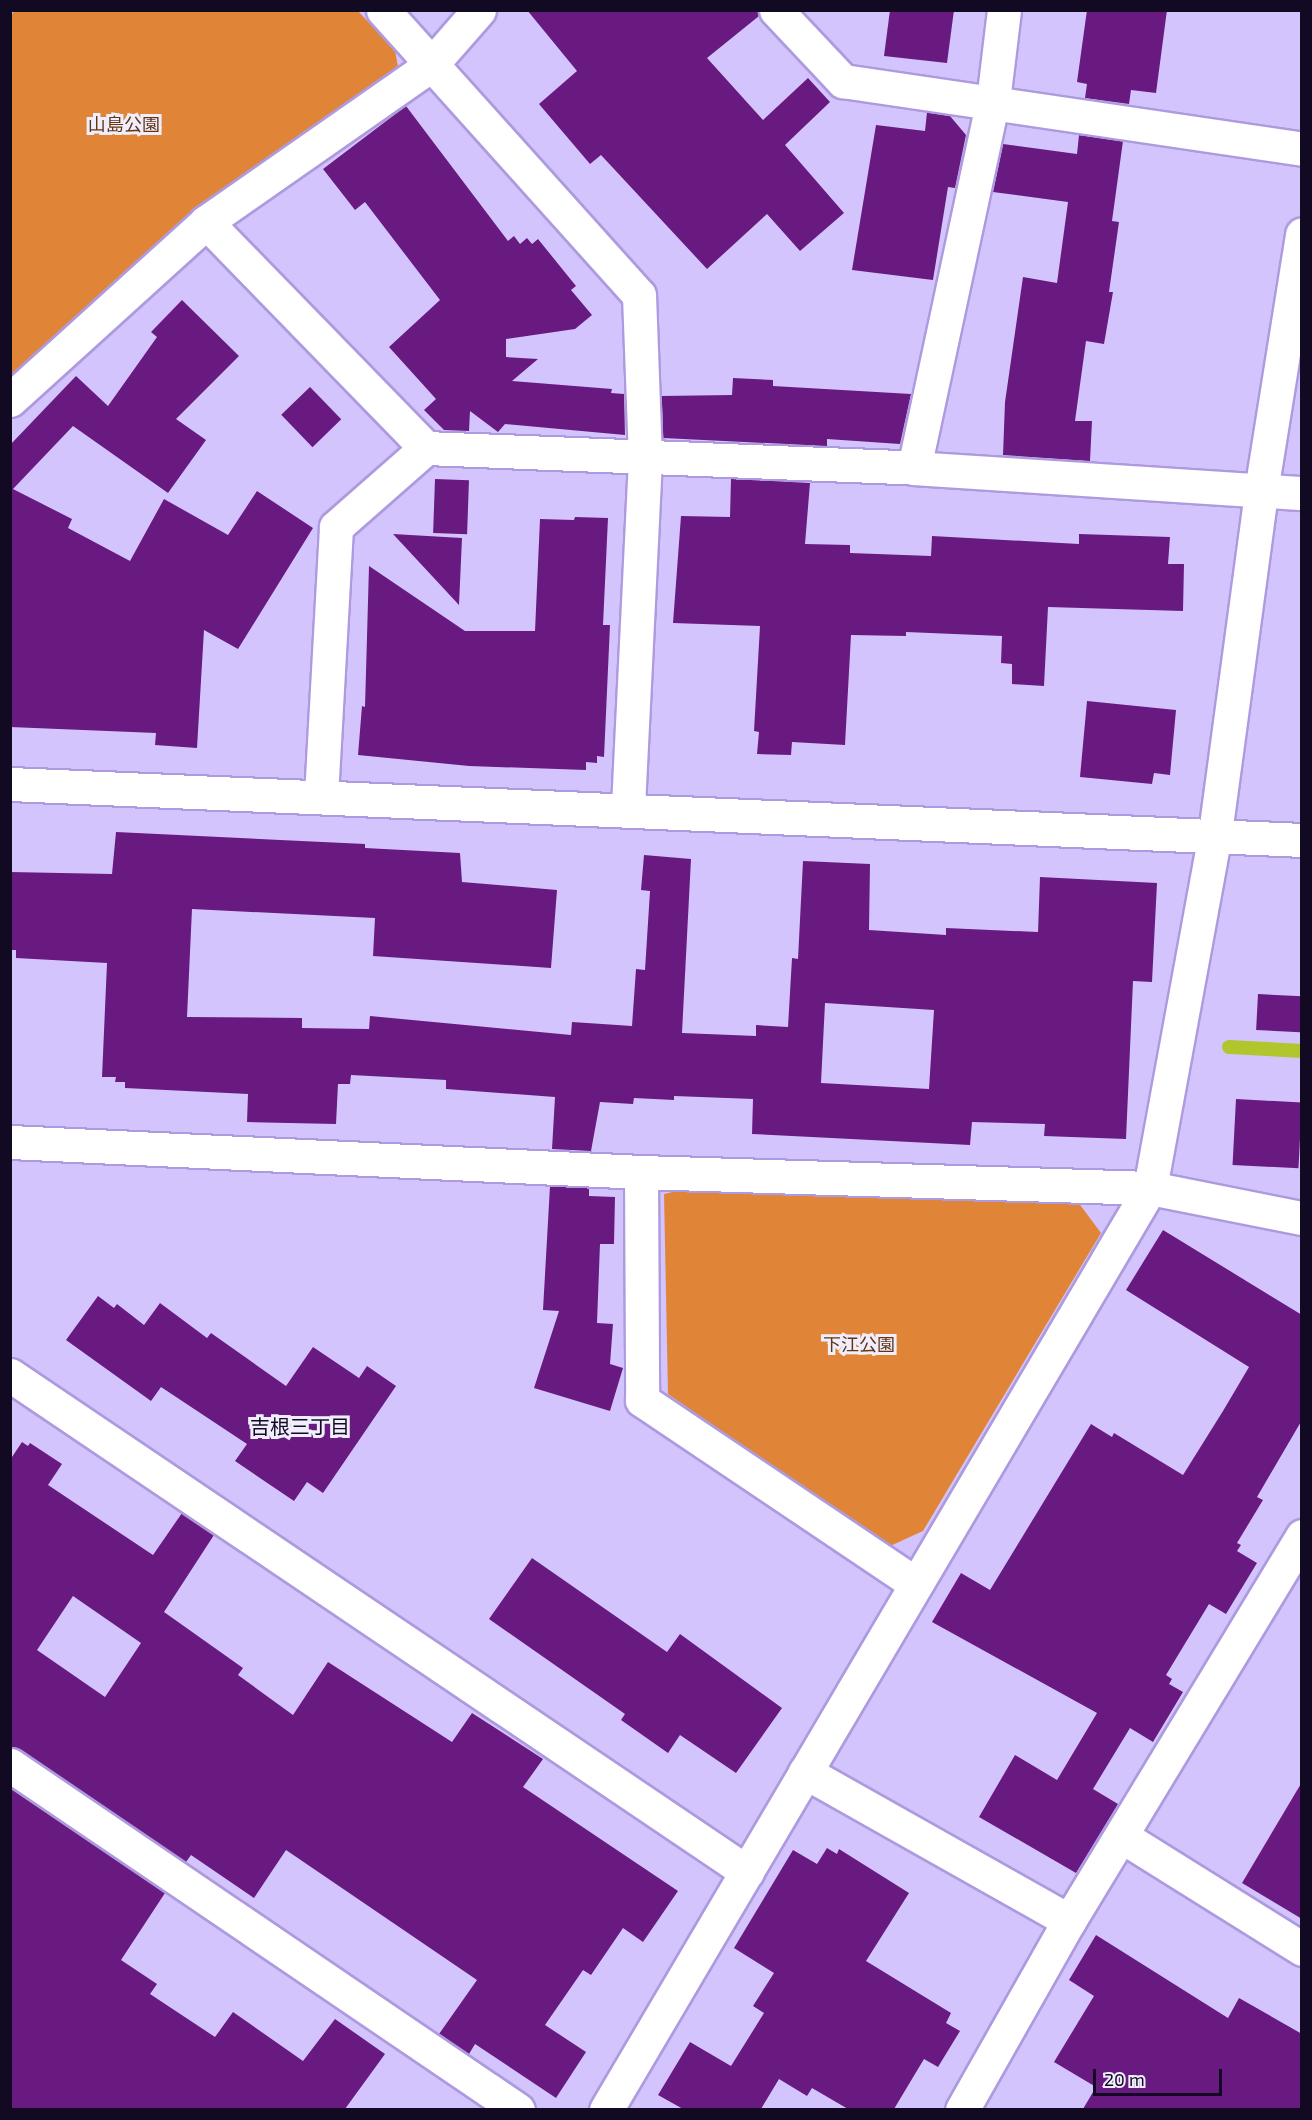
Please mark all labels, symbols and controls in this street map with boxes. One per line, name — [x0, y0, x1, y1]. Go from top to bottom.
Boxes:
park label: 山島公園 — [88, 113, 160, 135]
park label: 下江公園 — [823, 1333, 895, 1355]
district label: 吉根三丁目 — [250, 1414, 350, 1438]
scale bar — [1096, 2057, 1225, 2095]
text: 20 m — [1104, 2068, 1145, 2090]

